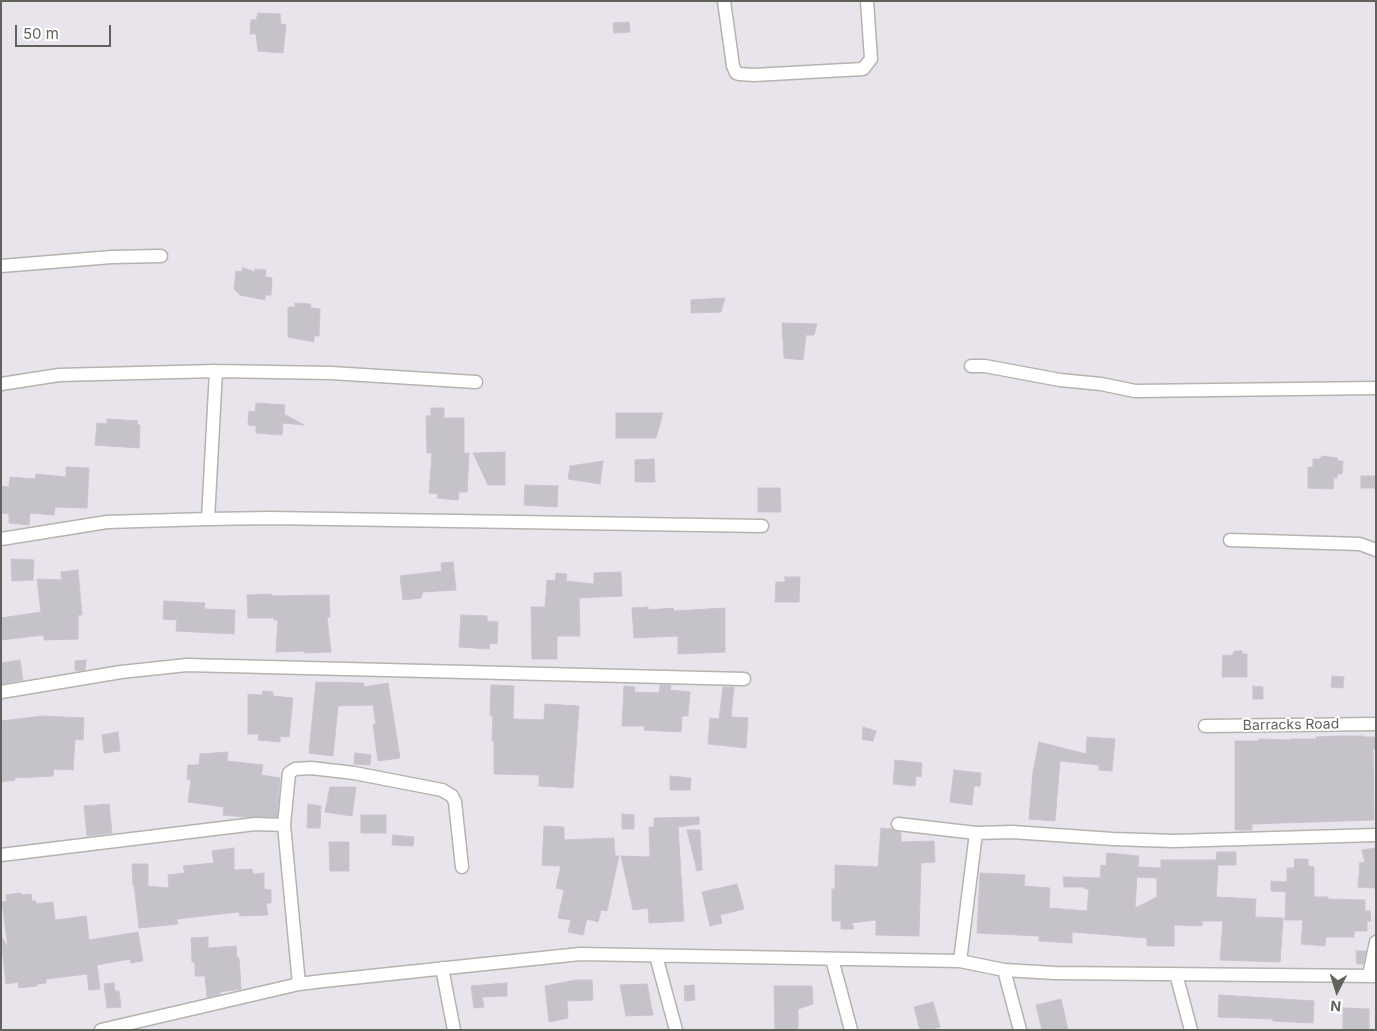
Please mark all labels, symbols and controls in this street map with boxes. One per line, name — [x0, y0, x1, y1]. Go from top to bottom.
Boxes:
scale bar — [18, 15, 114, 47]
text: 50 m — [23, 24, 59, 43]
street label: Barracks Road — [1243, 716, 1339, 734]
north arrow — [1312, 966, 1362, 1016]
text: N — [1330, 998, 1342, 1015]

